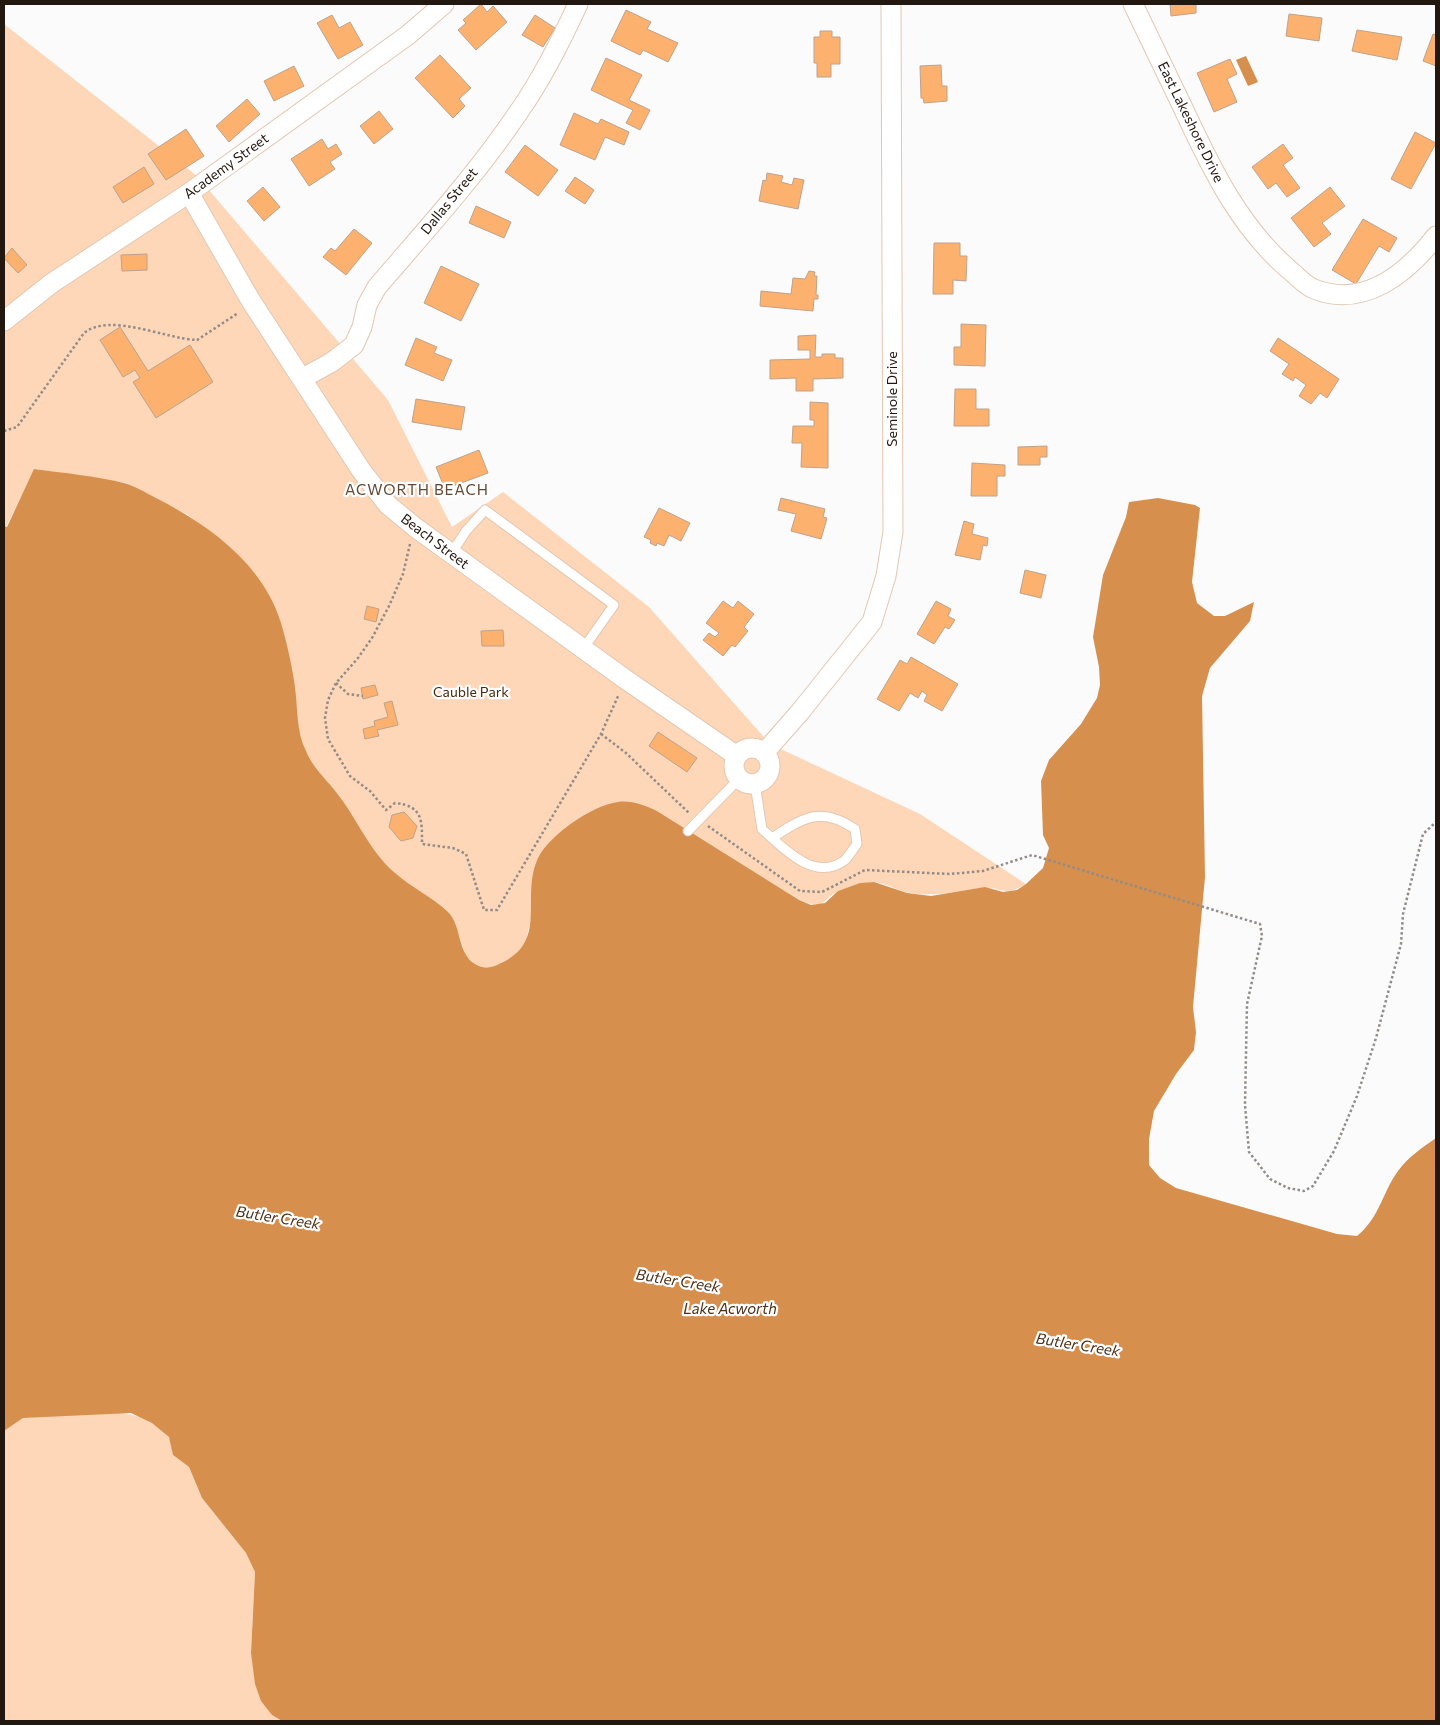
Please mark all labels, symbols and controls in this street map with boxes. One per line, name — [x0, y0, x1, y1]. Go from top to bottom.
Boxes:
street label: East Lakeshore Drive — [1155, 59, 1228, 185]
street label: Academy Street — [180, 129, 272, 202]
street label: Dallas Street — [417, 164, 481, 237]
street label: Seminole Drive — [883, 351, 900, 447]
district label: ACWORTH BEACH — [345, 480, 489, 498]
street label: Beach Street — [398, 509, 473, 572]
park label: Cauble Park — [433, 683, 509, 700]
water label: Butler Creek — [235, 1201, 322, 1233]
water label: Butler Creek — [635, 1264, 722, 1296]
water label: Lake Acworth — [683, 1299, 777, 1317]
water label: Butler Creek — [1035, 1328, 1122, 1360]

